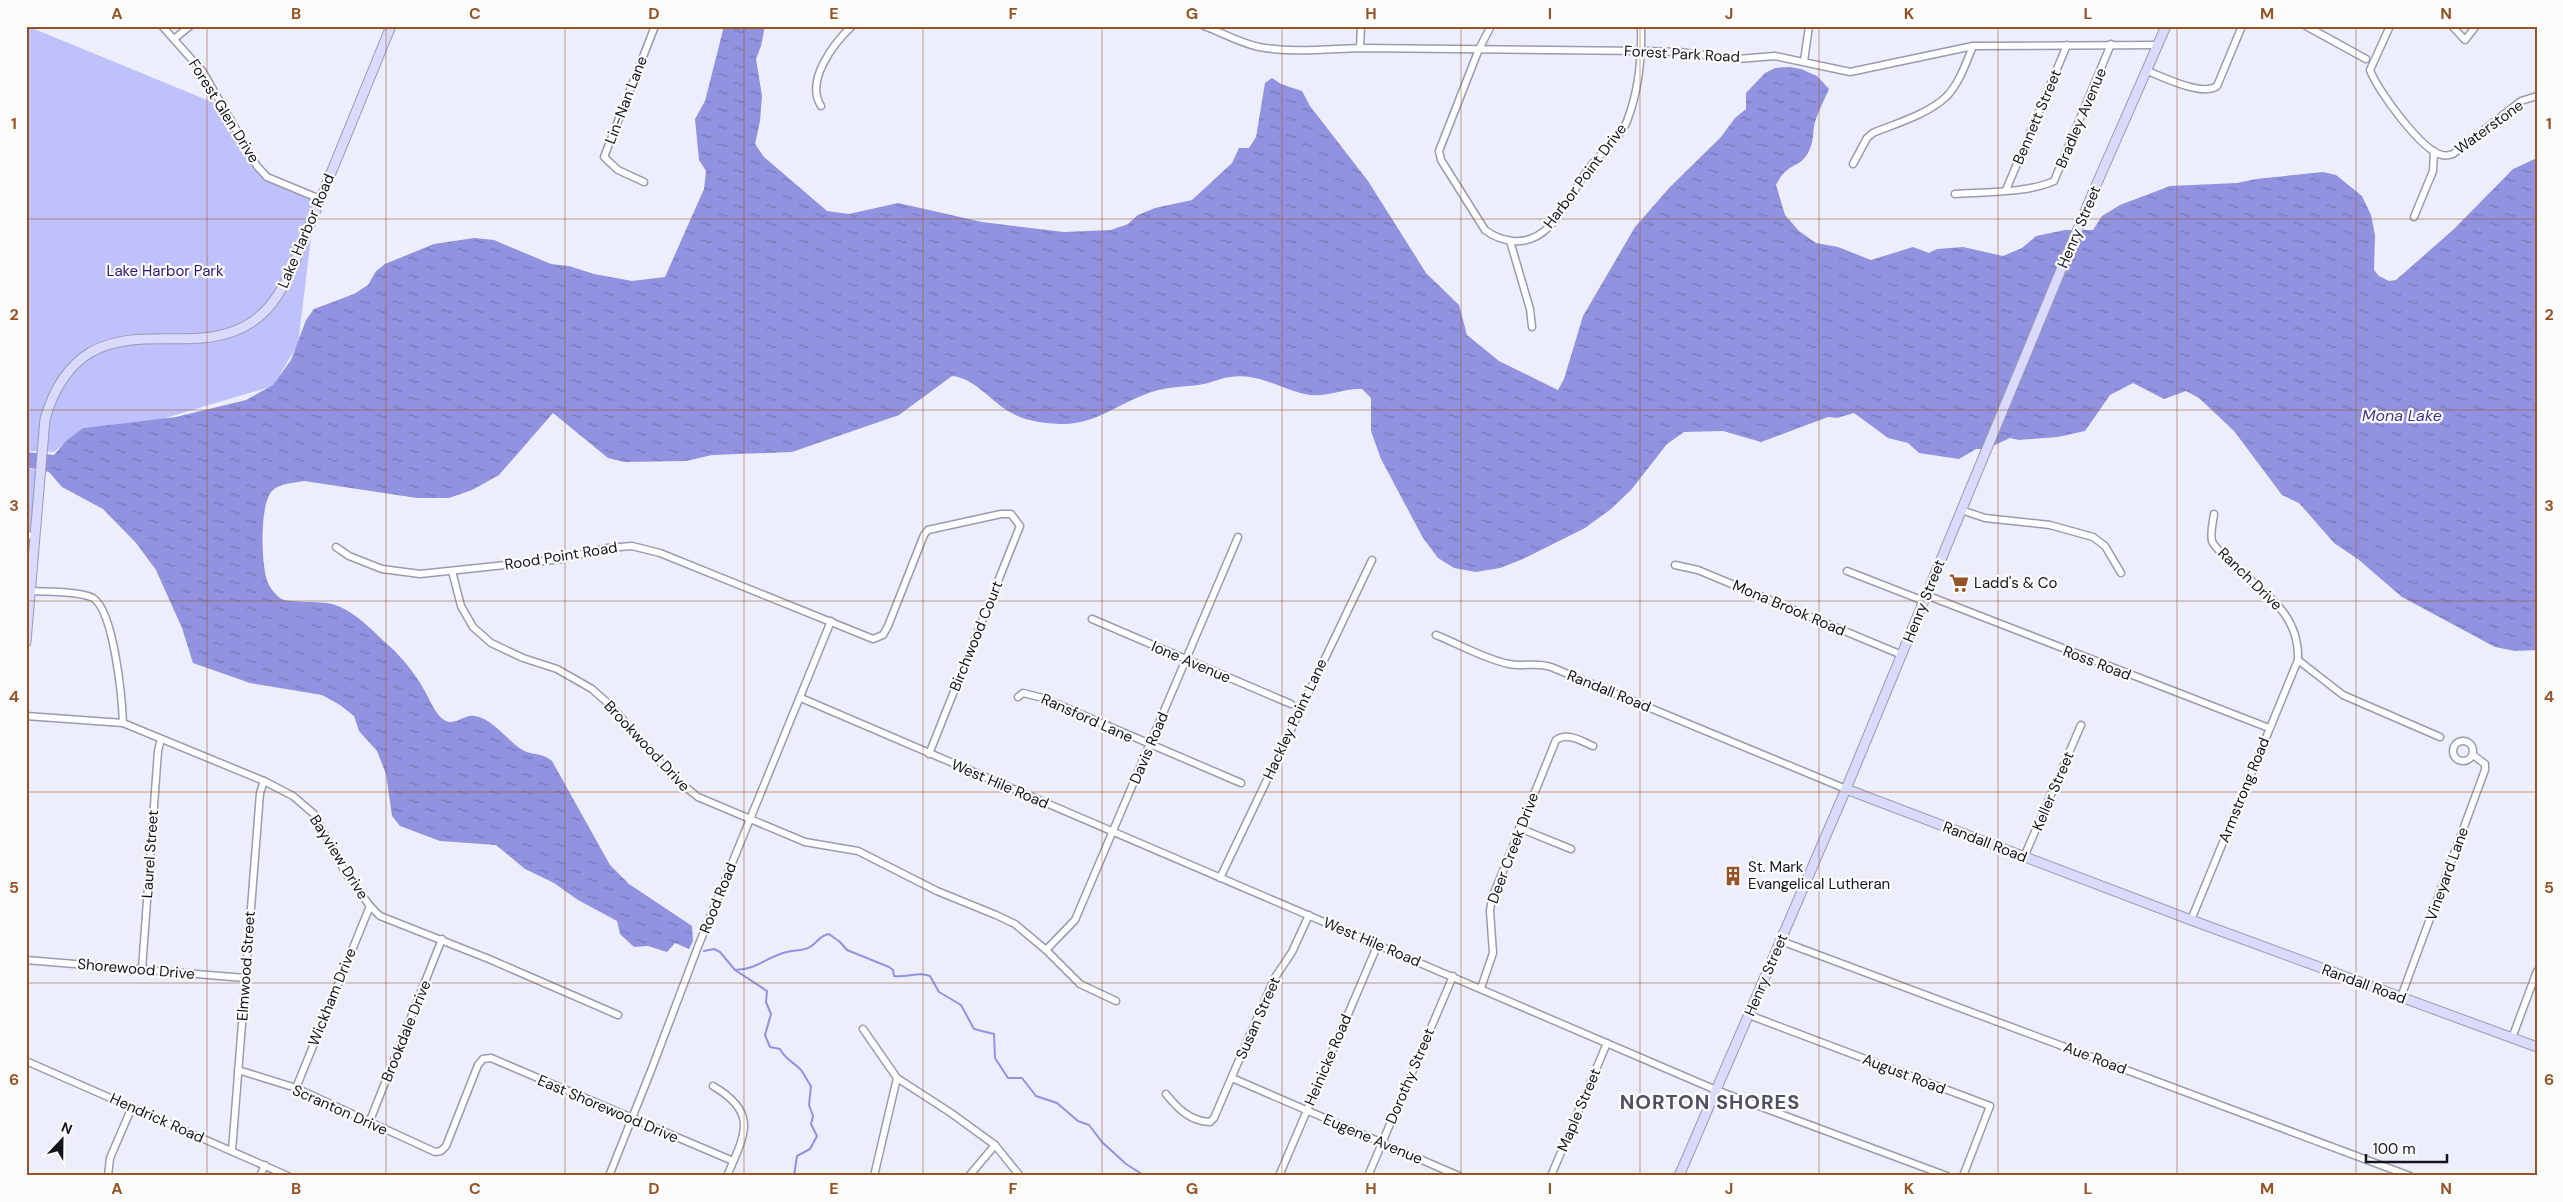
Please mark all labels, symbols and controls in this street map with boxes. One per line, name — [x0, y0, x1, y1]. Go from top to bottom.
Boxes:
text: A — [111, 3, 123, 24]
text: B — [291, 3, 301, 24]
text: C — [469, 3, 481, 24]
text: D — [648, 3, 660, 24]
text: E — [829, 3, 839, 24]
text: F — [1009, 3, 1018, 24]
text: G — [1186, 3, 1198, 24]
text: H — [1365, 3, 1377, 24]
text: I — [1548, 3, 1552, 24]
text: J — [1725, 3, 1733, 24]
text: K — [1904, 3, 1915, 24]
text: L — [2084, 3, 2093, 24]
text: M — [2260, 3, 2274, 24]
text: N — [2440, 3, 2452, 24]
street label: Forest Park Road — [1624, 41, 1740, 67]
street label: Lin-Nan Lane — [600, 53, 652, 147]
street label: Forest Glen Drive — [184, 55, 264, 167]
street label: Bradley Avenue — [2051, 65, 2111, 171]
street label: Bennett Street — [2008, 66, 2066, 168]
street label: Waterstone — [2451, 95, 2527, 159]
text: 1 — [11, 113, 17, 134]
text: 1 — [2546, 113, 2552, 134]
street label: Harbor Point Drive — [1539, 119, 1631, 233]
street label: Lake Harbor Road — [273, 171, 339, 291]
street label: Henry Street — [2053, 183, 2105, 271]
park label: Lake Harbor Park — [107, 261, 224, 281]
text: 2 — [9, 304, 19, 325]
text: 2 — [2544, 304, 2554, 325]
water label: Mona Lake — [2362, 405, 2442, 426]
text: 3 — [9, 495, 19, 516]
text: 3 — [2544, 495, 2554, 516]
street label: Rood Point Road — [503, 537, 619, 575]
street label: Ranch Drive — [2213, 543, 2287, 615]
street label: Henry Street — [1898, 556, 1950, 645]
supermarket icon: Ladd's & Co — [1948, 572, 1970, 594]
place label: Ladd's & Co — [1974, 573, 2058, 593]
street label: Mona Brook Road — [1729, 575, 1849, 641]
street label: Birchwood Court — [945, 578, 1007, 694]
street label: Ione Avenue — [1148, 636, 1234, 688]
street label: Ross Road — [2060, 641, 2134, 685]
street label: Hackley Point Lane — [1258, 655, 1332, 783]
street label: Randall Road — [1564, 665, 1654, 717]
text: 4 — [9, 686, 19, 707]
text: 4 — [2544, 686, 2554, 707]
street label: Ransford Lane — [1038, 689, 1136, 747]
street label: Brookwood Drive — [600, 696, 694, 796]
street label: Davis Road — [1125, 709, 1173, 787]
street label: Armstrong Road — [2214, 734, 2274, 846]
street label: Keller Street — [2027, 748, 2079, 834]
street label: West Hile Road — [948, 754, 1052, 814]
street label: Deer Creek Drive — [1483, 790, 1543, 906]
street label: Laurel Street — [137, 809, 163, 899]
street label: Bayview Drive — [305, 811, 373, 903]
street label: Randall Road — [1940, 817, 2030, 867]
street label: Vineyard Lane — [2421, 824, 2473, 924]
place label: St. Mark Evangelical Lutheran — [1748, 857, 1890, 894]
street label: Rood Road — [695, 860, 741, 936]
building icon: St. Mark Evangelical Lutheran — [1722, 865, 1744, 887]
text: 5 — [9, 877, 19, 898]
text: 5 — [2544, 877, 2554, 898]
street label: Elmwood Street — [232, 910, 260, 1022]
street label: West Hile Road — [1320, 912, 1424, 972]
street label: Henry Street — [1740, 931, 1792, 1019]
street label: Wickham Drive — [303, 945, 361, 1049]
street label: Shorewood Drive — [77, 954, 195, 984]
street label: Randall Road — [2319, 959, 2409, 1009]
street label: Susan Street — [1231, 974, 1285, 1062]
street label: Brookdale Drive — [376, 977, 436, 1085]
street label: Heinicke Road — [1300, 1011, 1356, 1109]
street label: Dorothy Street — [1381, 1025, 1439, 1127]
street label: Aue Road — [2061, 1037, 2129, 1079]
street label: August Road — [1860, 1049, 1948, 1099]
street label: Maple Street — [1552, 1065, 1606, 1155]
text: 6 — [9, 1069, 19, 1090]
text: 6 — [2544, 1069, 2554, 1090]
street label: East Shorewood Drive — [534, 1070, 682, 1148]
street label: Scranton Drive — [289, 1080, 391, 1140]
street label: Hendrick Road — [107, 1088, 207, 1148]
district label: NORTON SHORES — [1620, 1089, 1800, 1115]
street label: Eugene Avenue — [1320, 1109, 1426, 1169]
north arrow — [38, 1114, 88, 1164]
text: N — [59, 1118, 75, 1138]
scale bar — [2366, 1132, 2447, 1164]
text: 100 m — [2373, 1139, 2416, 1159]
text: A — [111, 1178, 123, 1199]
text: B — [291, 1178, 301, 1199]
text: C — [469, 1178, 481, 1199]
text: D — [648, 1178, 660, 1199]
text: E — [829, 1178, 839, 1199]
text: F — [1009, 1178, 1018, 1199]
text: G — [1186, 1178, 1198, 1199]
text: H — [1365, 1178, 1377, 1199]
text: I — [1548, 1178, 1552, 1199]
text: J — [1725, 1178, 1733, 1199]
text: K — [1904, 1178, 1915, 1199]
text: L — [2084, 1178, 2093, 1199]
text: M — [2260, 1178, 2274, 1199]
text: N — [2440, 1178, 2452, 1199]

